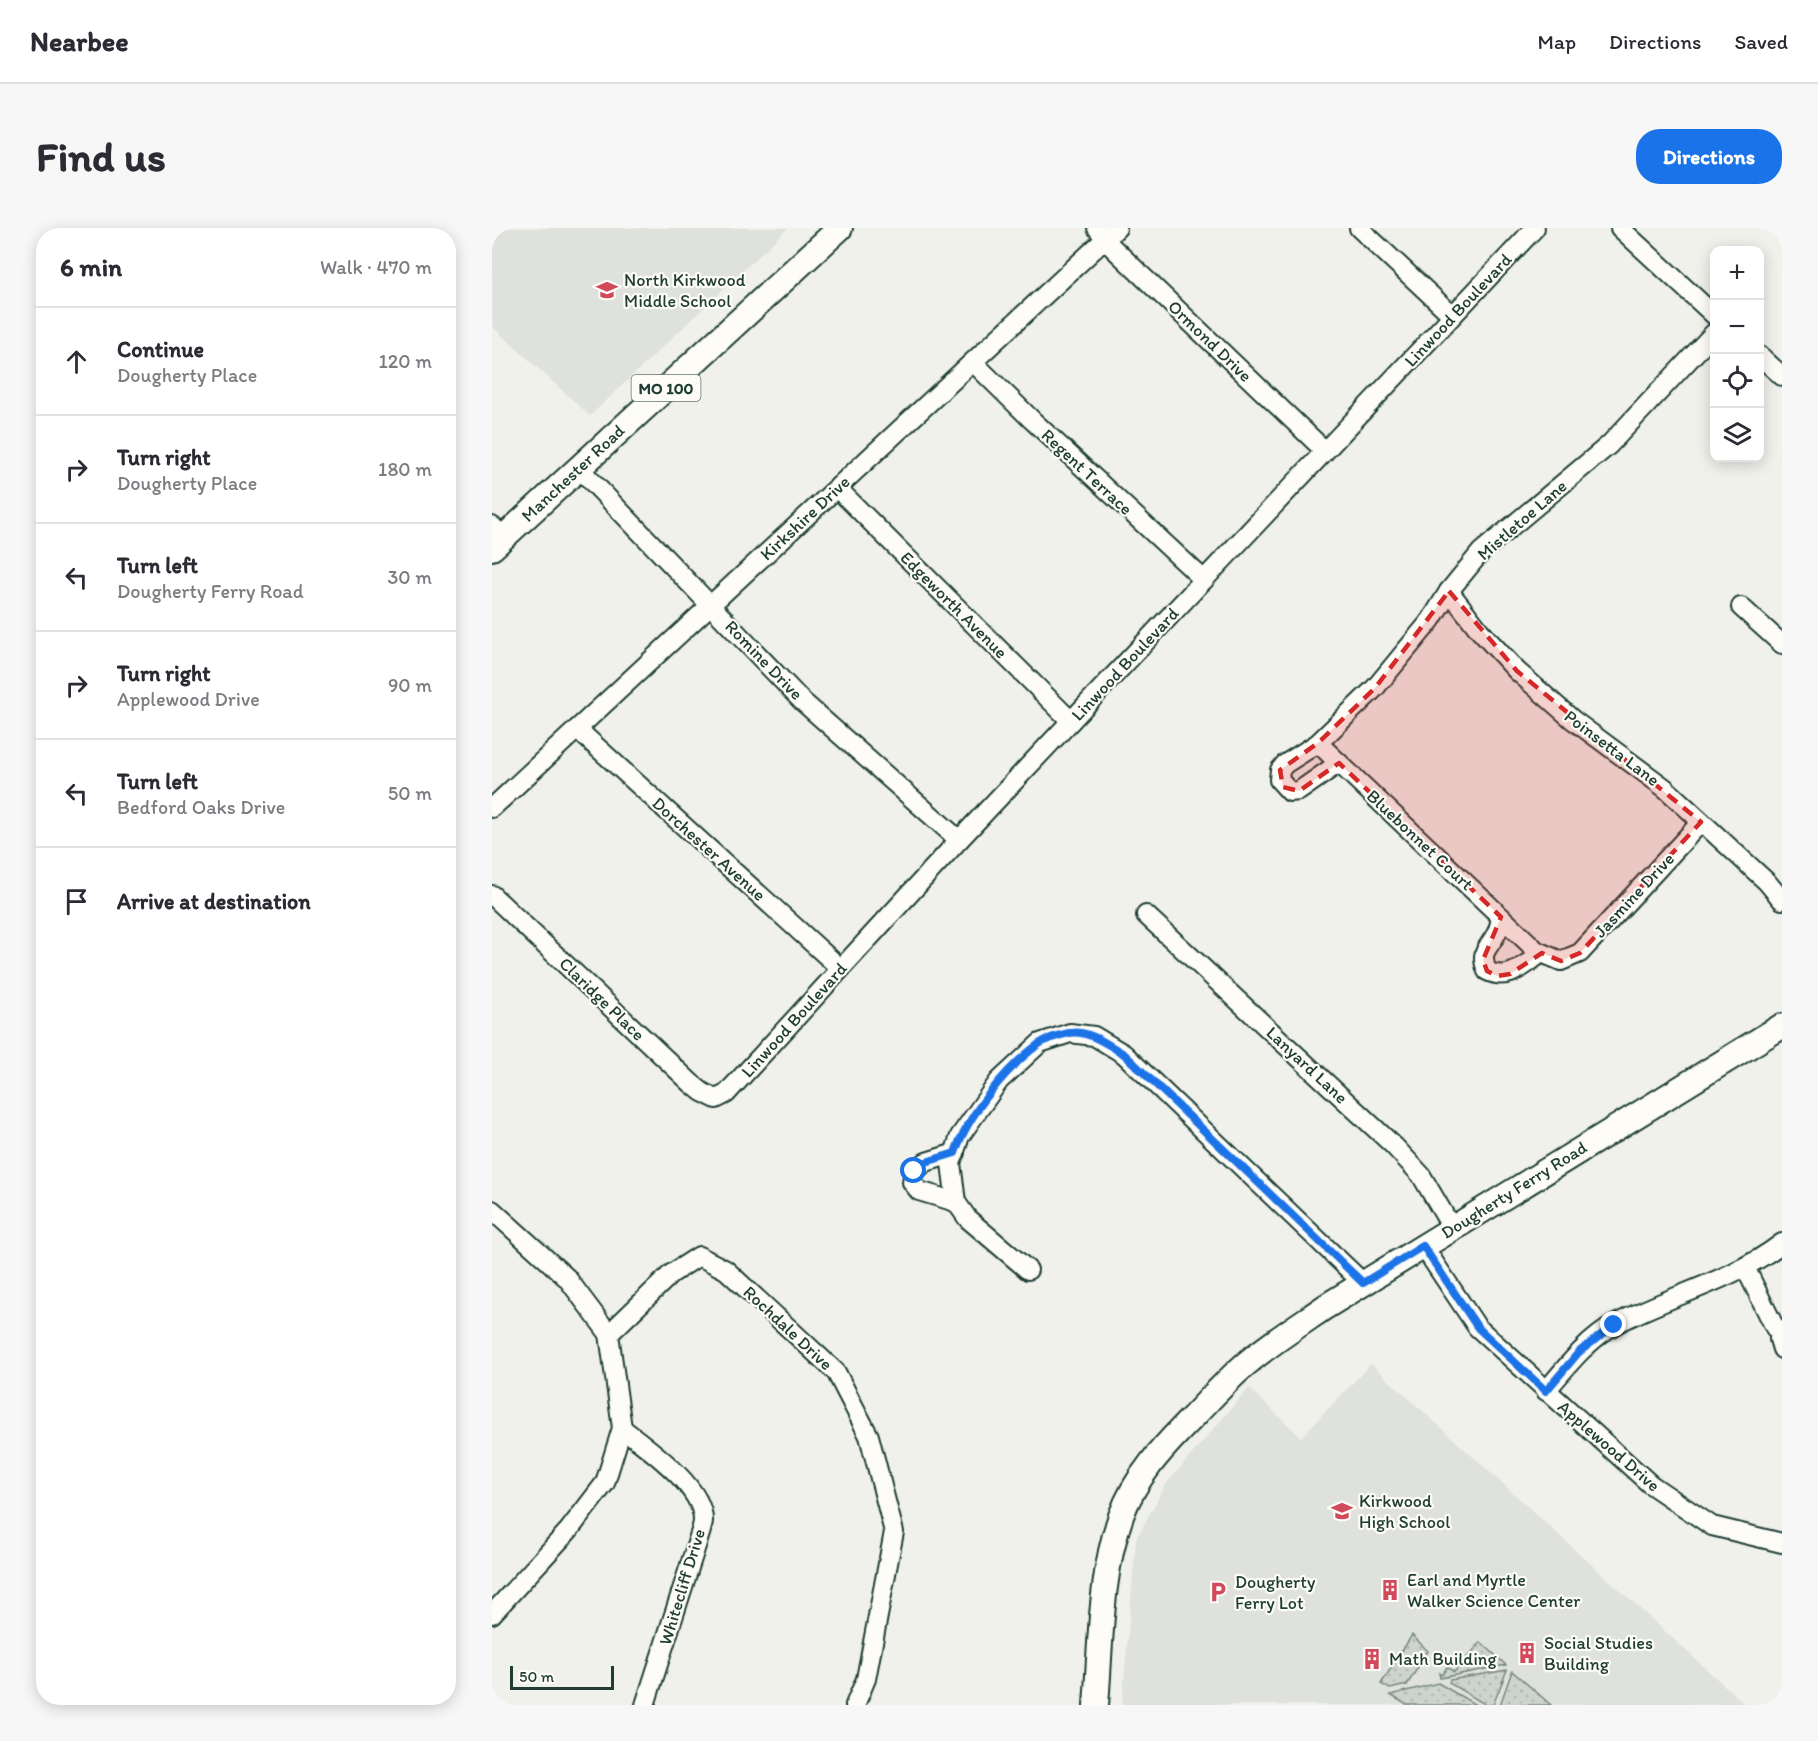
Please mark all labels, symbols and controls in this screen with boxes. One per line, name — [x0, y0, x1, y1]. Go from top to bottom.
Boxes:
text: Nearbee — [30, 24, 129, 58]
text: Map — [1538, 29, 1576, 54]
text: Directions — [1609, 29, 1701, 54]
text: Saved — [1734, 29, 1788, 54]
button: Directions — [1636, 129, 1782, 184]
text: Find us — [36, 131, 166, 182]
map controls — [1710, 246, 1764, 462]
button: + — [1710, 246, 1764, 300]
street label: Linwood Boulevard — [1400, 249, 1516, 371]
text: 6 min — [60, 251, 122, 283]
text: Walk · 470 m — [320, 255, 432, 279]
place label: North Kirkwood Middle School — [624, 269, 746, 312]
school or university icon: North Kirkwood Middle School — [595, 278, 619, 302]
street label: Ormond Drive — [1163, 295, 1257, 387]
button: − — [1710, 300, 1764, 354]
text: Continue — [117, 336, 204, 363]
icon: ahead — [60, 345, 93, 378]
text: 120 m — [379, 349, 432, 373]
button: locate — [1710, 354, 1764, 408]
text: Dougherty Place — [117, 363, 257, 387]
road number: MO 100 — [632, 375, 700, 401]
button: layers — [1710, 408, 1764, 462]
street label: Manchester Road — [517, 419, 629, 527]
street label: Regent Terrace — [1037, 424, 1137, 520]
text: Turn right — [117, 444, 211, 471]
icon: right — [60, 453, 93, 486]
text: 180 m — [378, 457, 432, 481]
text: Dougherty Place — [117, 471, 257, 495]
street label: Kirkshire Drive — [755, 471, 855, 565]
street label: Mistletoe Lane — [1473, 475, 1571, 565]
street label: Edgeworth Avenue — [896, 547, 1012, 663]
text: Turn left — [117, 552, 198, 579]
icon: left — [60, 561, 93, 594]
text: 30 m — [387, 565, 432, 589]
text: Dougherty Ferry Road — [117, 579, 304, 603]
street label: Linwood Boulevard — [1067, 603, 1183, 725]
street label: Romine Drive — [720, 615, 808, 705]
text: Turn right — [117, 660, 211, 687]
icon: right — [60, 669, 93, 702]
text: 90 m — [388, 673, 432, 697]
text: Applewood Drive — [117, 687, 260, 711]
street label: Poinsetta Lane — [1560, 705, 1664, 791]
text: Turn left — [117, 768, 198, 795]
icon: left — [60, 777, 93, 810]
text: 50 m — [388, 781, 432, 805]
street label: Bluebonnet Court — [1362, 785, 1478, 895]
street label: Dorchester Avenue — [648, 792, 770, 906]
text: Bedford Oaks Drive — [117, 795, 285, 819]
street label: Jasmine Drive — [1589, 848, 1679, 942]
icon: arrive — [60, 885, 93, 918]
text: Arrive at destination — [117, 888, 311, 915]
street label: Claridge Place — [554, 953, 650, 1045]
street label: Linwood Boulevard — [736, 958, 852, 1082]
street label: Lanyard Lane — [1262, 1022, 1352, 1108]
street label: Dougherty Ferry Road — [1437, 1136, 1591, 1244]
route start — [900, 1157, 926, 1183]
street label: Rochdale Drive — [739, 1281, 837, 1375]
route end — [1600, 1311, 1626, 1337]
street label: Applewood Drive — [1553, 1396, 1665, 1496]
place label: Kirkwood High School — [1359, 1490, 1450, 1533]
school or university icon: Kirkwood High School — [1330, 1499, 1354, 1523]
street label: Whitecliff Drive — [654, 1526, 710, 1648]
place label: Earl and Myrtle Walker Science Center — [1407, 1569, 1581, 1612]
place label: Dougherty Ferry Lot — [1235, 1571, 1316, 1614]
building icon: Earl and Myrtle Walker Science Center — [1378, 1578, 1402, 1602]
parking icon: Dougherty Ferry Lot — [1206, 1580, 1230, 1604]
place label: Social Studies Building — [1544, 1632, 1653, 1675]
building icon: Social Studies Building — [1515, 1641, 1539, 1665]
building icon: Math Building — [1360, 1647, 1384, 1671]
place label: Math Building — [1389, 1648, 1497, 1670]
scale bar — [510, 1663, 614, 1690]
text: 50 m — [519, 1667, 554, 1686]

